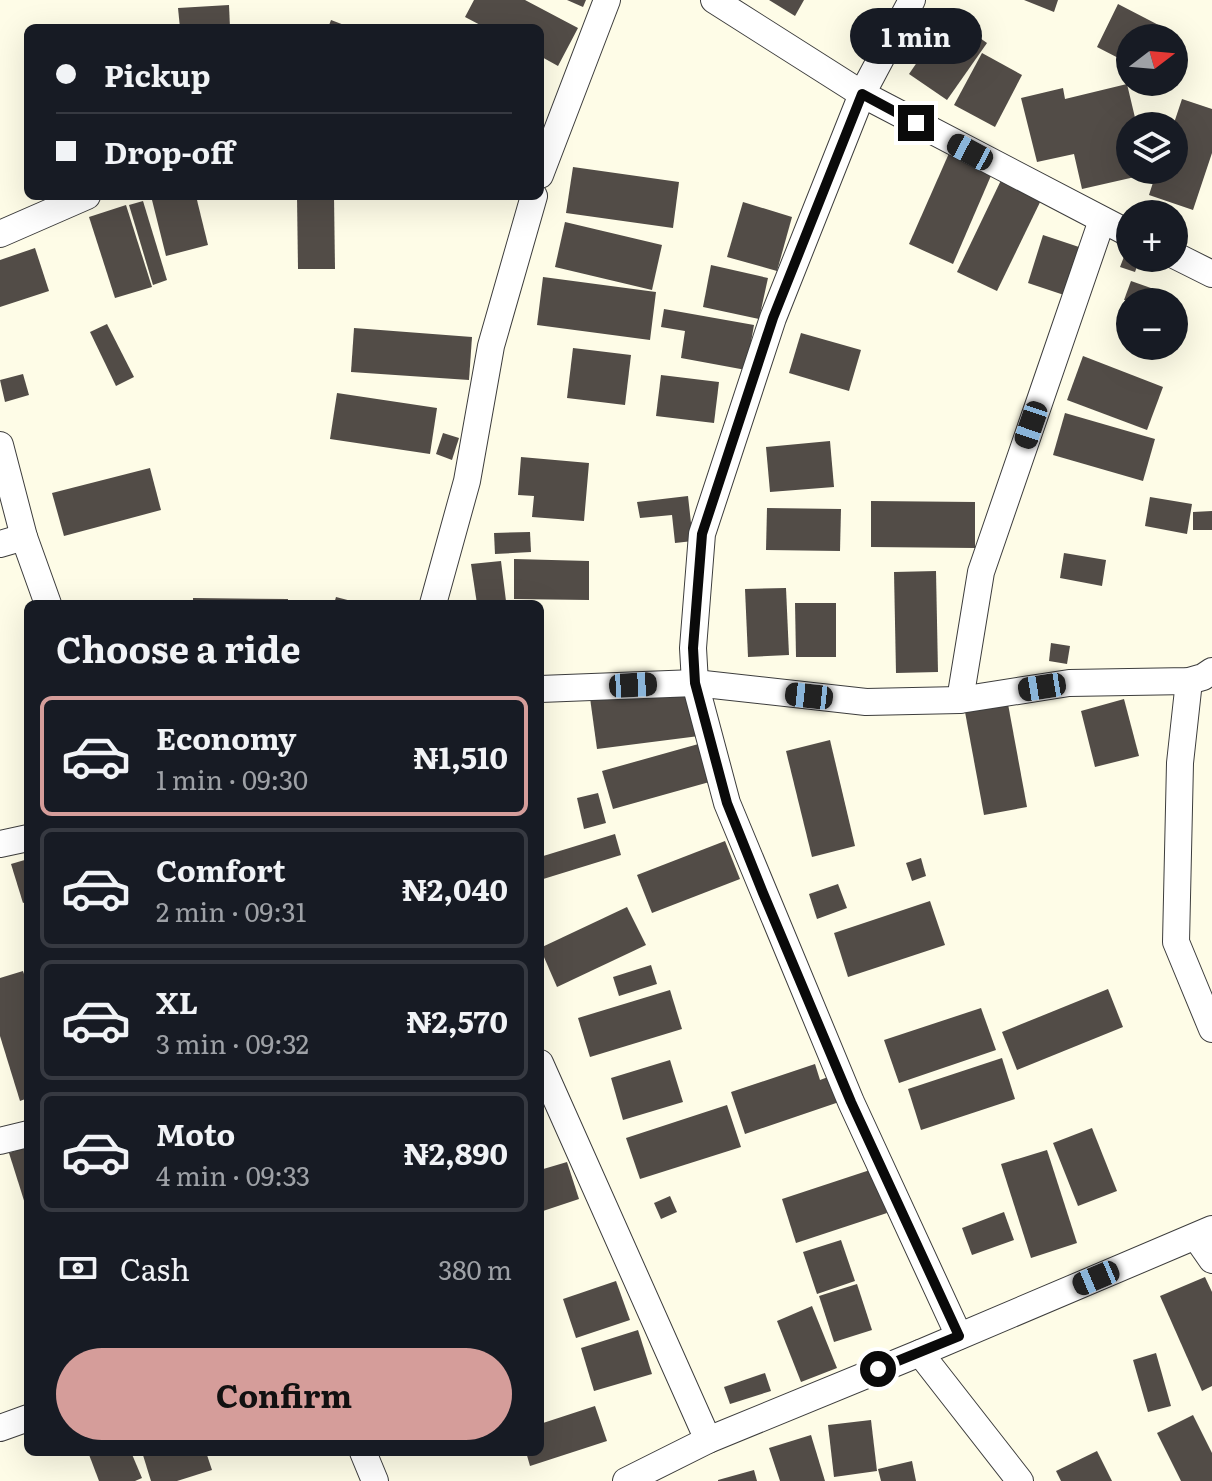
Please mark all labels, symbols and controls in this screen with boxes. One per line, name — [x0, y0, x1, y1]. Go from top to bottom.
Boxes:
callout: 1 min — [850, 7, 982, 63]
text: 1 min — [881, 16, 951, 55]
north arrow — [1116, 24, 1188, 96]
map controls — [1116, 24, 1188, 360]
text: Pickup — [104, 52, 211, 96]
route end — [898, 105, 934, 141]
button: layers — [1116, 112, 1188, 184]
text: Drop-off — [104, 129, 234, 173]
car — [943, 130, 997, 174]
button: + — [1116, 200, 1188, 272]
button: − — [1116, 288, 1188, 360]
car — [1012, 398, 1050, 452]
text: Choose a ride — [56, 621, 301, 674]
car — [1016, 671, 1068, 703]
car — [608, 672, 658, 698]
car — [784, 682, 834, 710]
text: Economy — [156, 715, 296, 759]
icon: car — [60, 720, 132, 792]
text: ₦1,510 — [413, 734, 508, 778]
text: 1 min · 09:30 — [156, 759, 308, 798]
text: Comfort — [156, 847, 286, 891]
icon: car — [60, 852, 132, 924]
text: ₦2,040 — [402, 866, 508, 910]
text: 2 min · 09:31 — [156, 891, 306, 930]
text: XL — [156, 979, 198, 1023]
icon: car — [60, 984, 132, 1056]
text: ₦2,570 — [406, 998, 508, 1042]
text: 3 min · 09:32 — [156, 1023, 309, 1062]
text: Moto — [156, 1111, 235, 1155]
icon: car — [60, 1116, 132, 1188]
text: ₦2,890 — [404, 1130, 508, 1174]
text: 4 min · 09:33 — [156, 1155, 310, 1194]
icon: cash — [56, 1246, 100, 1290]
text: Cash — [120, 1246, 190, 1290]
text: 380 m — [438, 1249, 512, 1288]
car — [1069, 1258, 1123, 1298]
button: Confirm — [56, 1348, 512, 1440]
route start — [860, 1351, 896, 1387]

